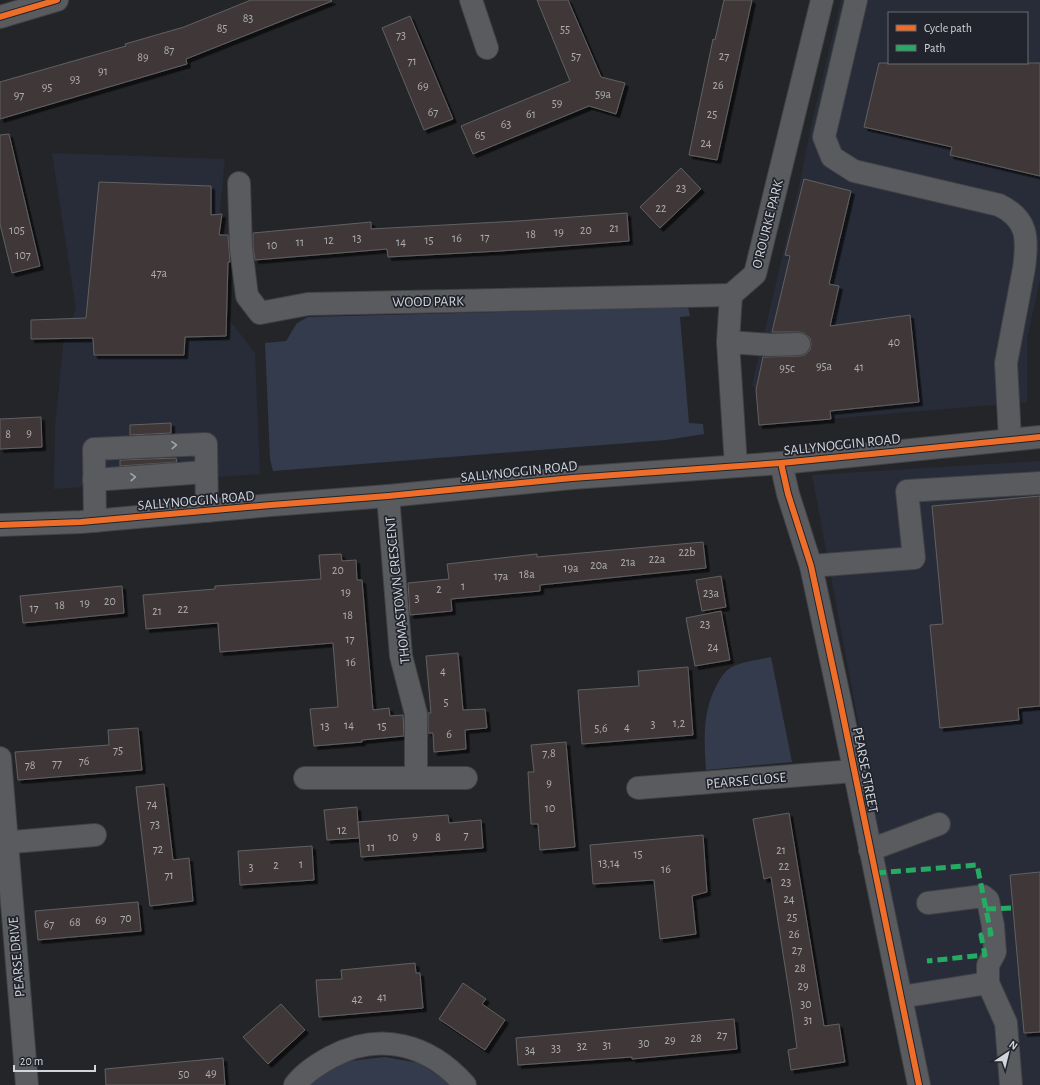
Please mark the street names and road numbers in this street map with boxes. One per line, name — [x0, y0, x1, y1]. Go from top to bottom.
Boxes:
street label: O'ROURKE PARK — [750, 178, 786, 270]
street label: WOOD PARK — [392, 294, 464, 310]
street label: SALLYNOGGIN ROAD — [783, 432, 901, 458]
street label: SALLYNOGGIN ROAD — [460, 459, 578, 485]
street label: SALLYNOGGIN ROAD — [137, 489, 255, 513]
street label: THOMASTOWN CRESCENT — [383, 515, 413, 665]
street label: PEARSE STREET — [850, 726, 880, 814]
street label: PEARSE CLOSE — [705, 770, 787, 791]
street label: PEARSE DRIVE — [6, 916, 27, 998]

